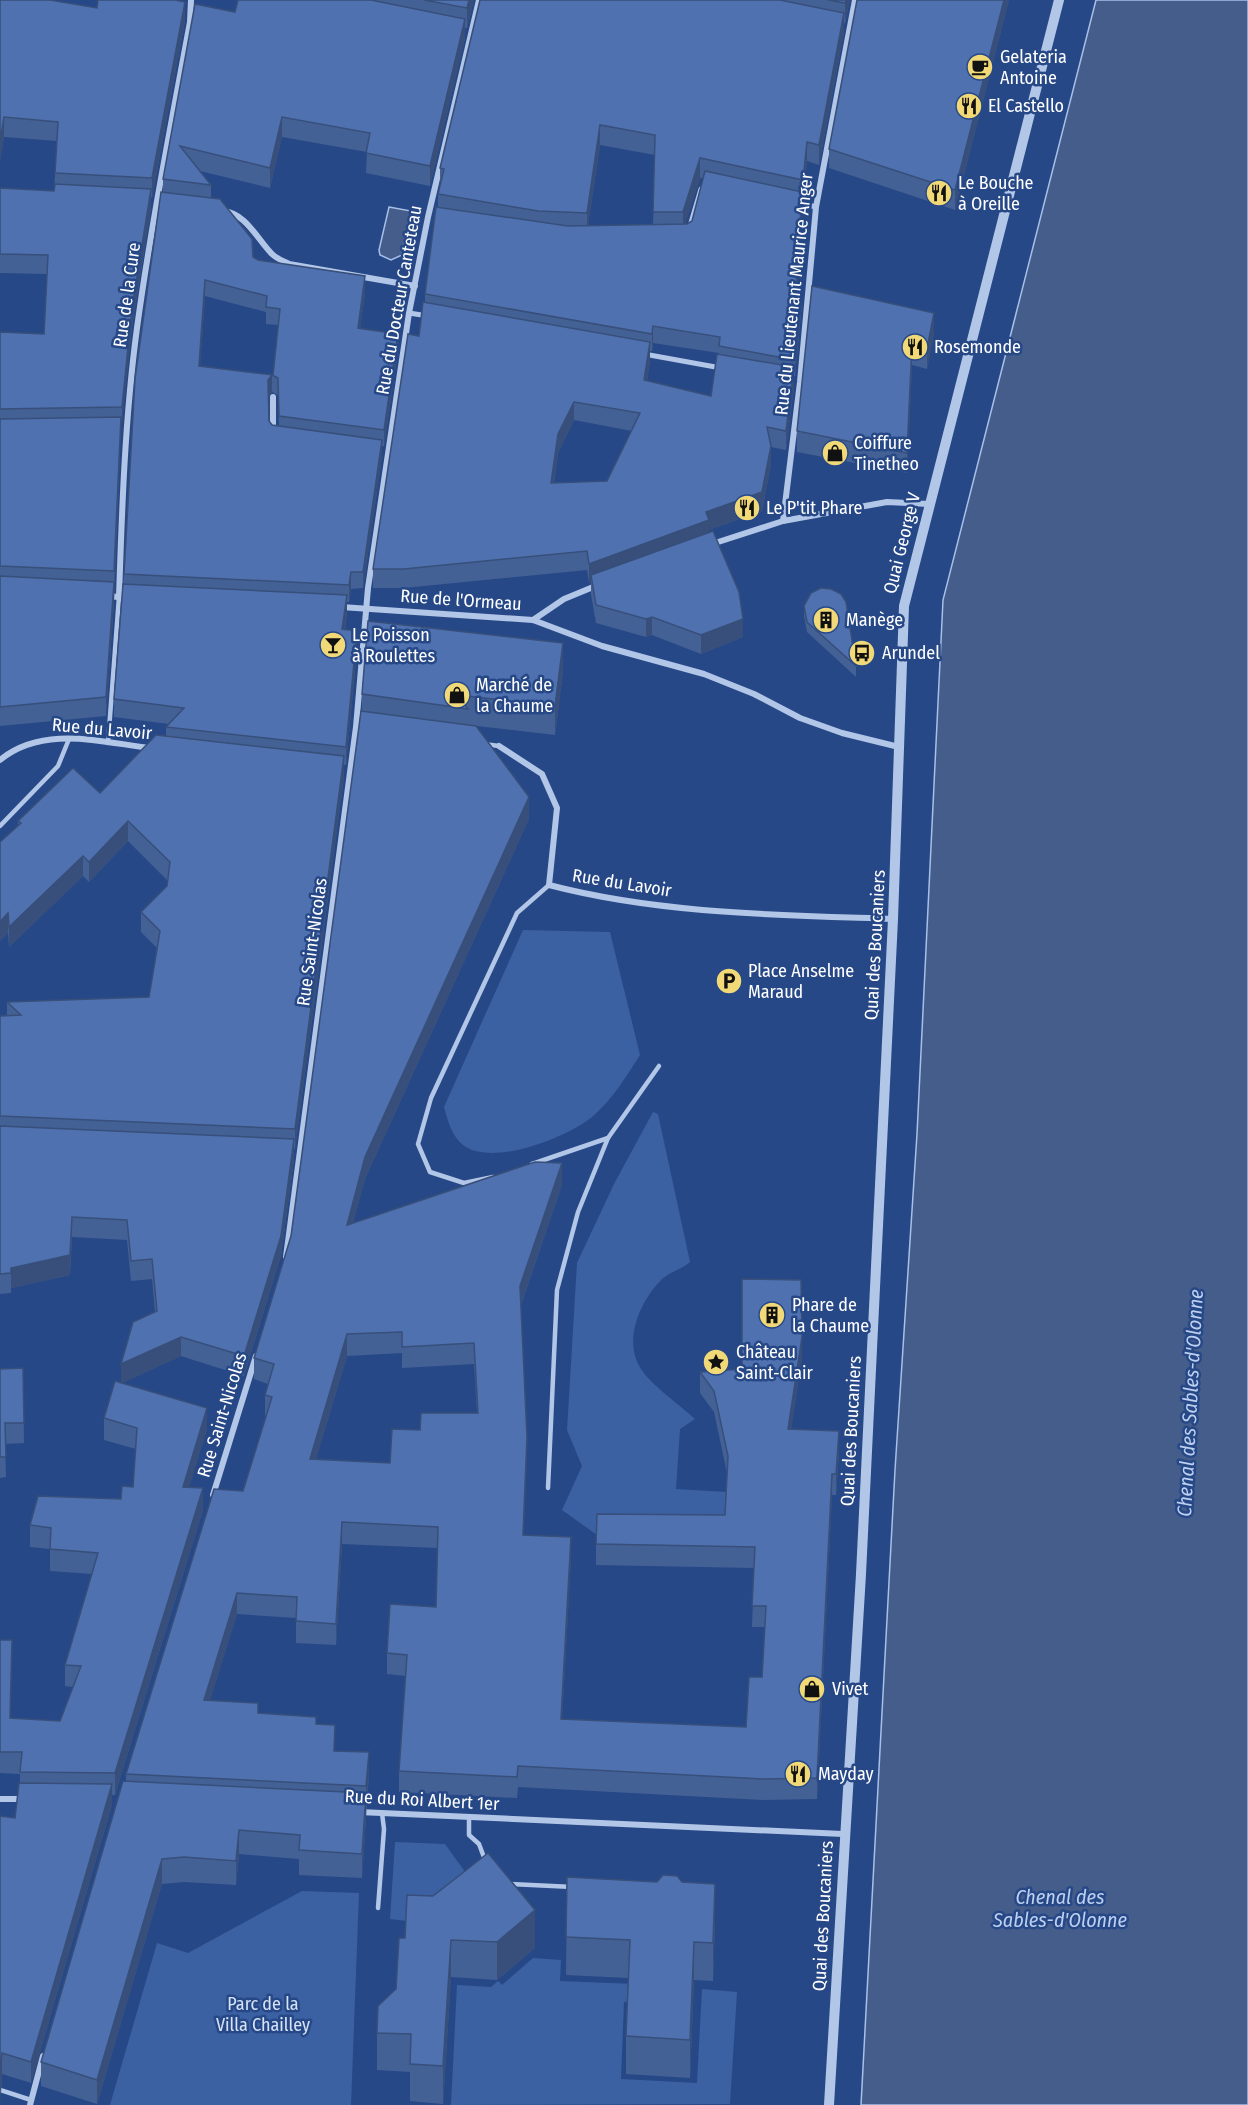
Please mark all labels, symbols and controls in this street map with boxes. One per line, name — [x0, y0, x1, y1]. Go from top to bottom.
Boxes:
place label: Gelateria Antoine — [1000, 46, 1067, 89]
cafe icon: Gelateria Antoine — [965, 52, 995, 82]
restaurant icon: El Castello — [954, 91, 984, 121]
place label: El Castello — [988, 95, 1064, 117]
street label: Rue du Lieutenant Maurice Anger — [770, 171, 818, 416]
place label: Le Bouche à Oreille — [958, 172, 1034, 215]
restaurant icon: Le Bouche à Oreille — [924, 178, 954, 208]
street label: Rue du Docteur Canteteau — [371, 204, 427, 396]
street label: Rue de la Cure — [109, 241, 145, 349]
restaurant icon: Rosemonde — [900, 332, 930, 362]
place label: Rosemonde — [934, 336, 1021, 358]
place label: Coiffure Tinetheo — [854, 432, 919, 475]
shop icon: Coiffure Tinetheo — [820, 438, 850, 468]
street label: Quai George V — [879, 489, 925, 596]
restaurant icon: Le P'tit Phare — [732, 493, 762, 523]
place label: Le P'tit Phare — [766, 497, 863, 519]
street label: Rue de l'Ormeau — [400, 585, 522, 615]
building icon: Manège — [811, 605, 841, 635]
place label: Manège — [846, 609, 903, 631]
place label: Le Poisson à Roulettes — [352, 624, 435, 667]
bar icon: Le Poisson à Roulettes — [318, 630, 348, 660]
bus stop icon: Arundel — [847, 638, 877, 668]
place label: Arundel — [882, 642, 940, 664]
place label: Marché de la Chaume — [476, 674, 553, 717]
shop icon: Marché de la Chaume — [442, 680, 472, 710]
street label: Rue du Lavoir — [51, 714, 154, 744]
street label: Rue du Lavoir — [571, 864, 674, 902]
street label: Quai des Boucaniers — [860, 869, 890, 1021]
street label: Rue Saint-Nicolas — [292, 876, 332, 1008]
place label: Place Anselme Maraud — [748, 960, 854, 1003]
parking icon: Place Anselme Maraud — [714, 966, 744, 996]
water label: Chenal des Sables-d'Olonne — [1172, 1288, 1208, 1517]
place label: Phare de la Chaume — [792, 1294, 869, 1337]
building icon: Phare de la Chaume — [757, 1300, 787, 1330]
place label: Château Saint-Clair — [736, 1341, 814, 1384]
place icon: Château Saint-Clair — [701, 1347, 731, 1377]
street label: Rue Saint-Nicolas — [193, 1350, 252, 1480]
street label: Quai des Boucaniers — [836, 1355, 866, 1507]
shop icon: Vivet — [797, 1674, 827, 1704]
place label: Vivet — [832, 1678, 869, 1700]
restaurant icon: Mayday — [783, 1759, 813, 1789]
place label: Mayday — [818, 1763, 874, 1785]
street label: Rue du Roi Albert 1er — [344, 1785, 501, 1815]
street label: Quai des Boucaniers — [808, 1840, 838, 1992]
water label: Chenal des Sables-d'Olonne — [992, 1885, 1127, 1932]
park label: Parc de la Villa Chailley — [216, 1993, 310, 2036]

